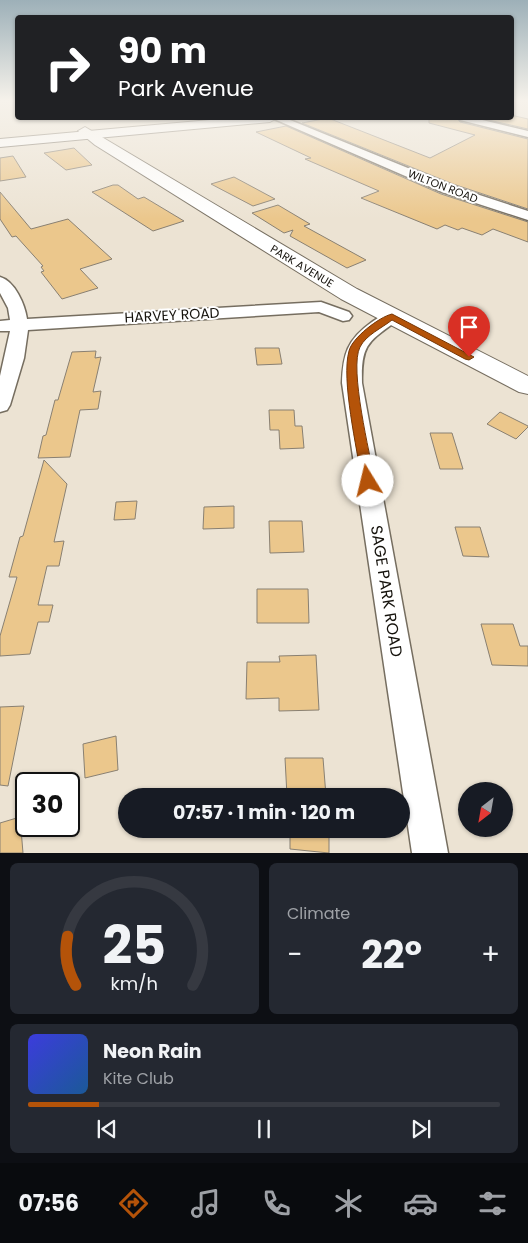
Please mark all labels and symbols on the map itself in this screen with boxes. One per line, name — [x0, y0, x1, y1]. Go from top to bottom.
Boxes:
street label: WILTON ROAD — [406, 165, 481, 207]
street label: PARK AVENUE — [267, 241, 337, 291]
street label: HARVEY ROAD — [124, 303, 220, 327]
pin — [448, 306, 490, 357]
position arrow — [341, 454, 393, 506]
street label: SAGE PARK ROAD — [365, 524, 408, 659]
speed limit sign: 30 — [15, 772, 80, 837]
north arrow — [458, 782, 512, 838]

